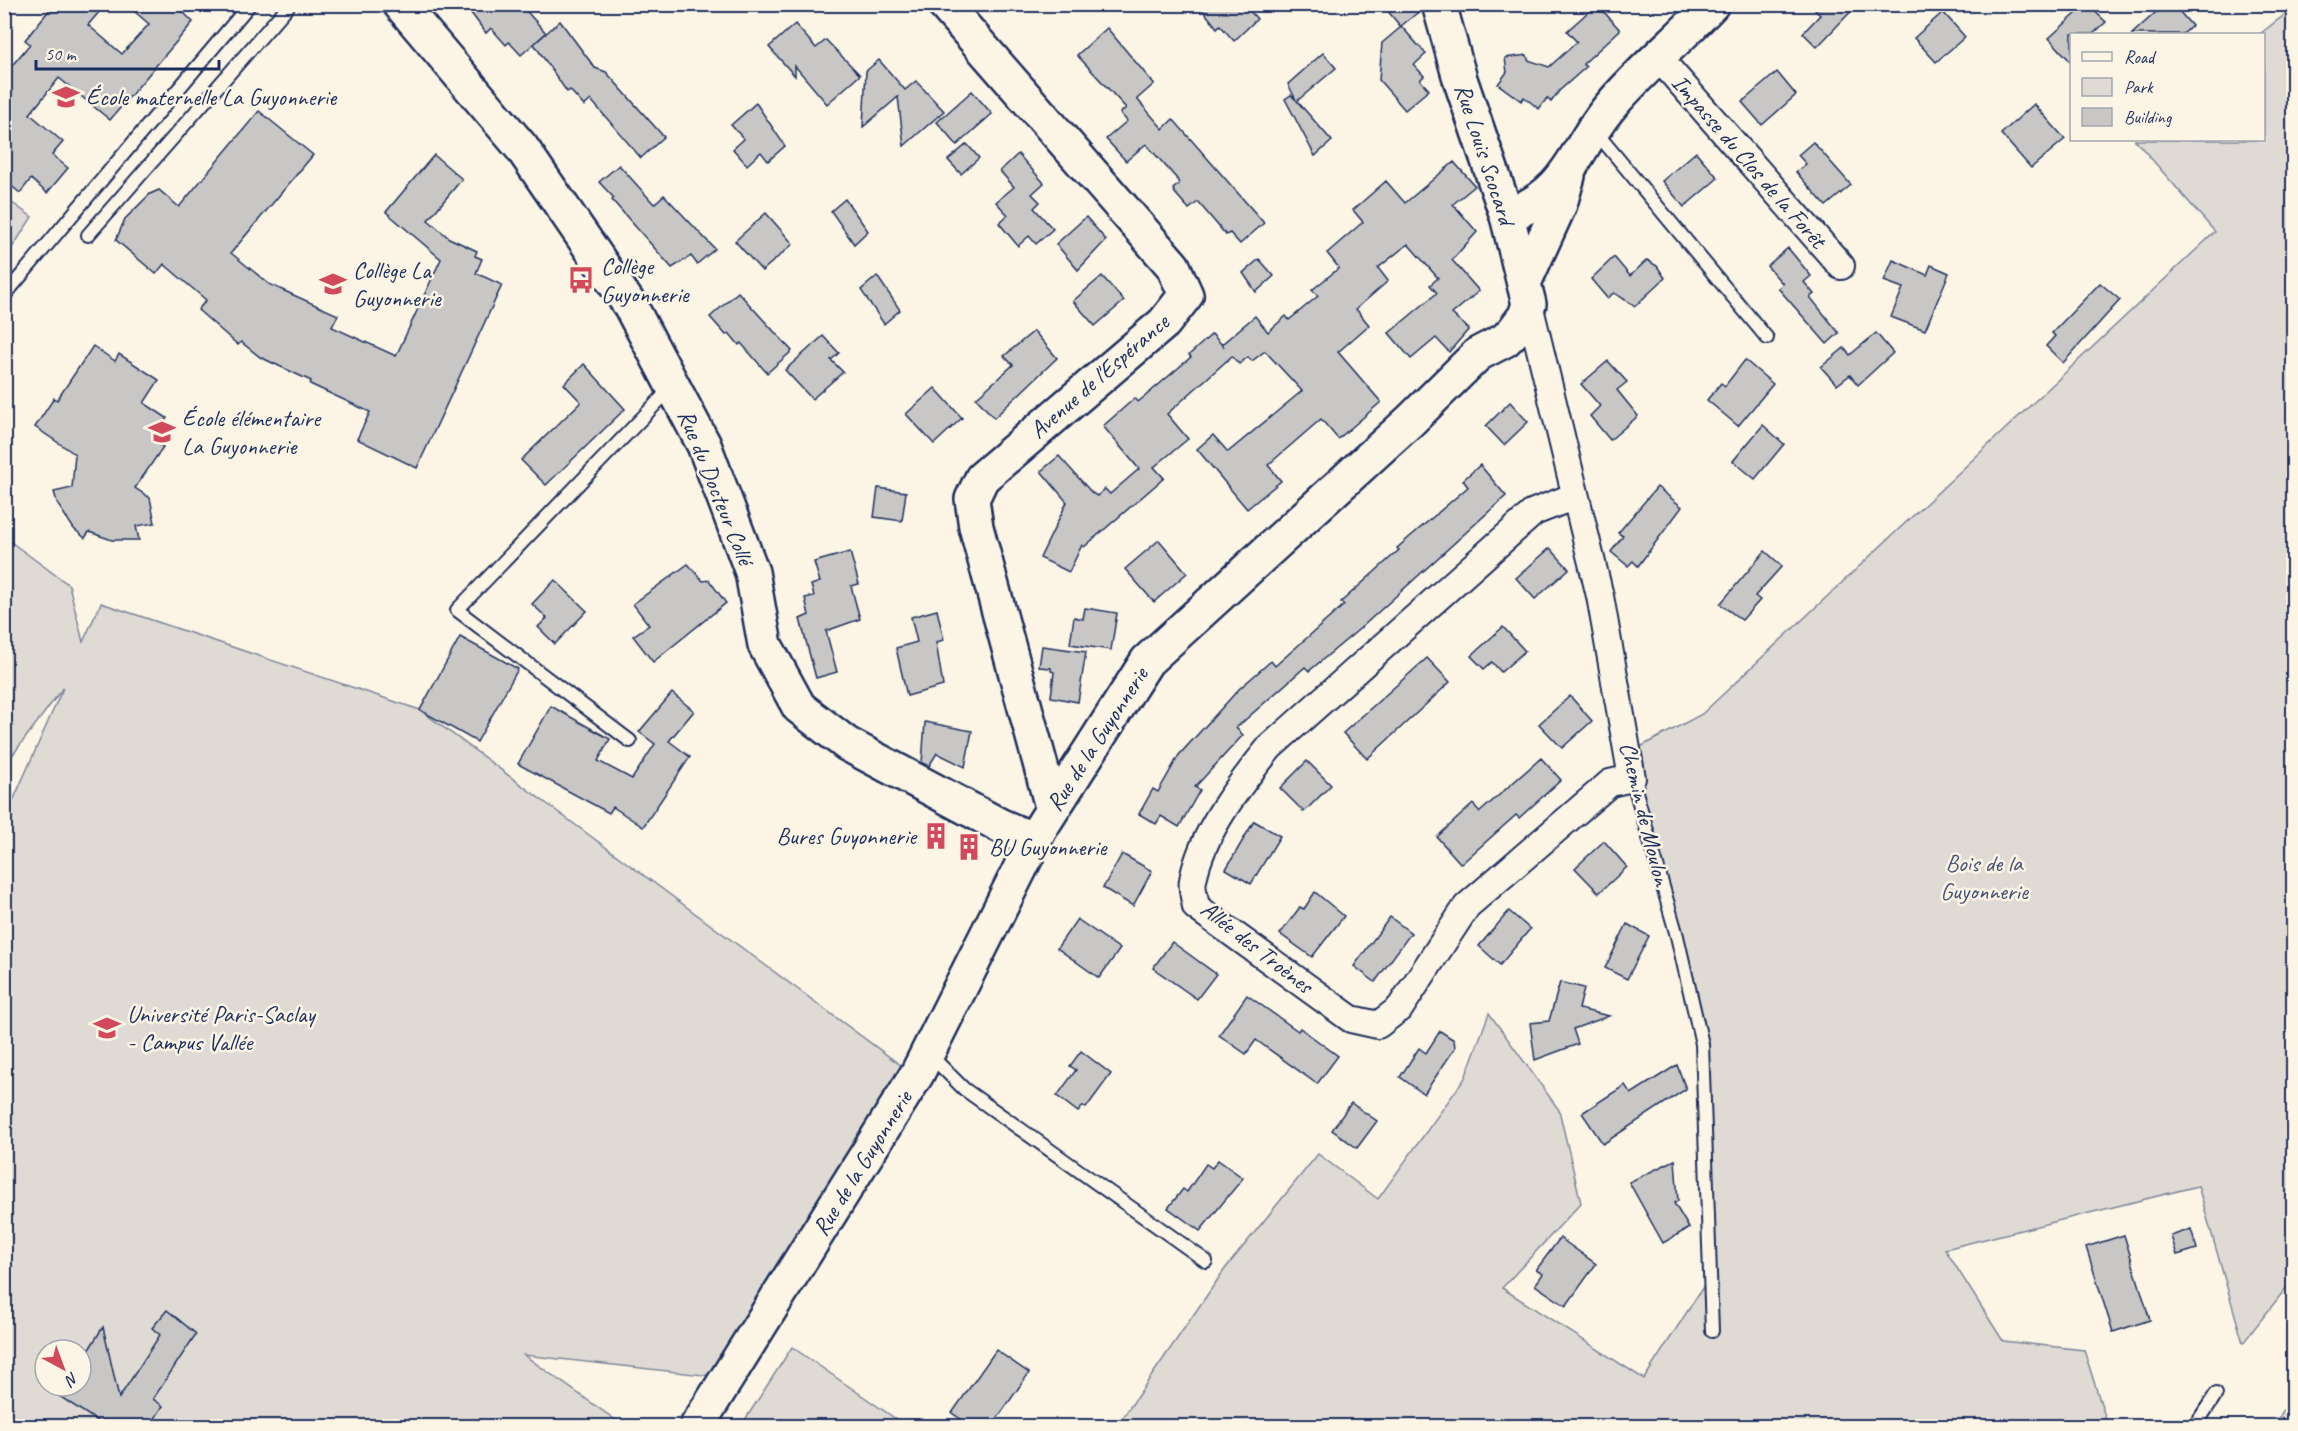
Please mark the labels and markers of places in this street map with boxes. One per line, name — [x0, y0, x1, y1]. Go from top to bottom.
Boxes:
school or university icon: École maternelle La Guyonnerie — [51, 82, 81, 112]
place label: École maternelle La Guyonnerie — [86, 82, 338, 112]
place label: Collège Guyonnerie — [601, 251, 691, 309]
place label: Collège La Guyonnerie — [353, 255, 443, 313]
bus stop icon: Collège Guyonnerie — [566, 265, 596, 295]
school or university icon: Collège La Guyonnerie — [318, 269, 348, 299]
place label: École élémentaire La Guyonnerie — [182, 403, 322, 461]
school or university icon: École élémentaire La Guyonnerie — [147, 417, 177, 447]
place label: Bures Guyonnerie — [776, 821, 918, 851]
building icon: Bures Guyonnerie — [921, 821, 951, 851]
building icon: BU Guyonnerie — [954, 832, 984, 862]
place label: BU Guyonnerie — [989, 832, 1109, 862]
place label: Université Paris-Saclay - Campus Vallée — [127, 999, 316, 1057]
school or university icon: Université Paris-Saclay - Campus Vallée — [92, 1013, 122, 1043]

